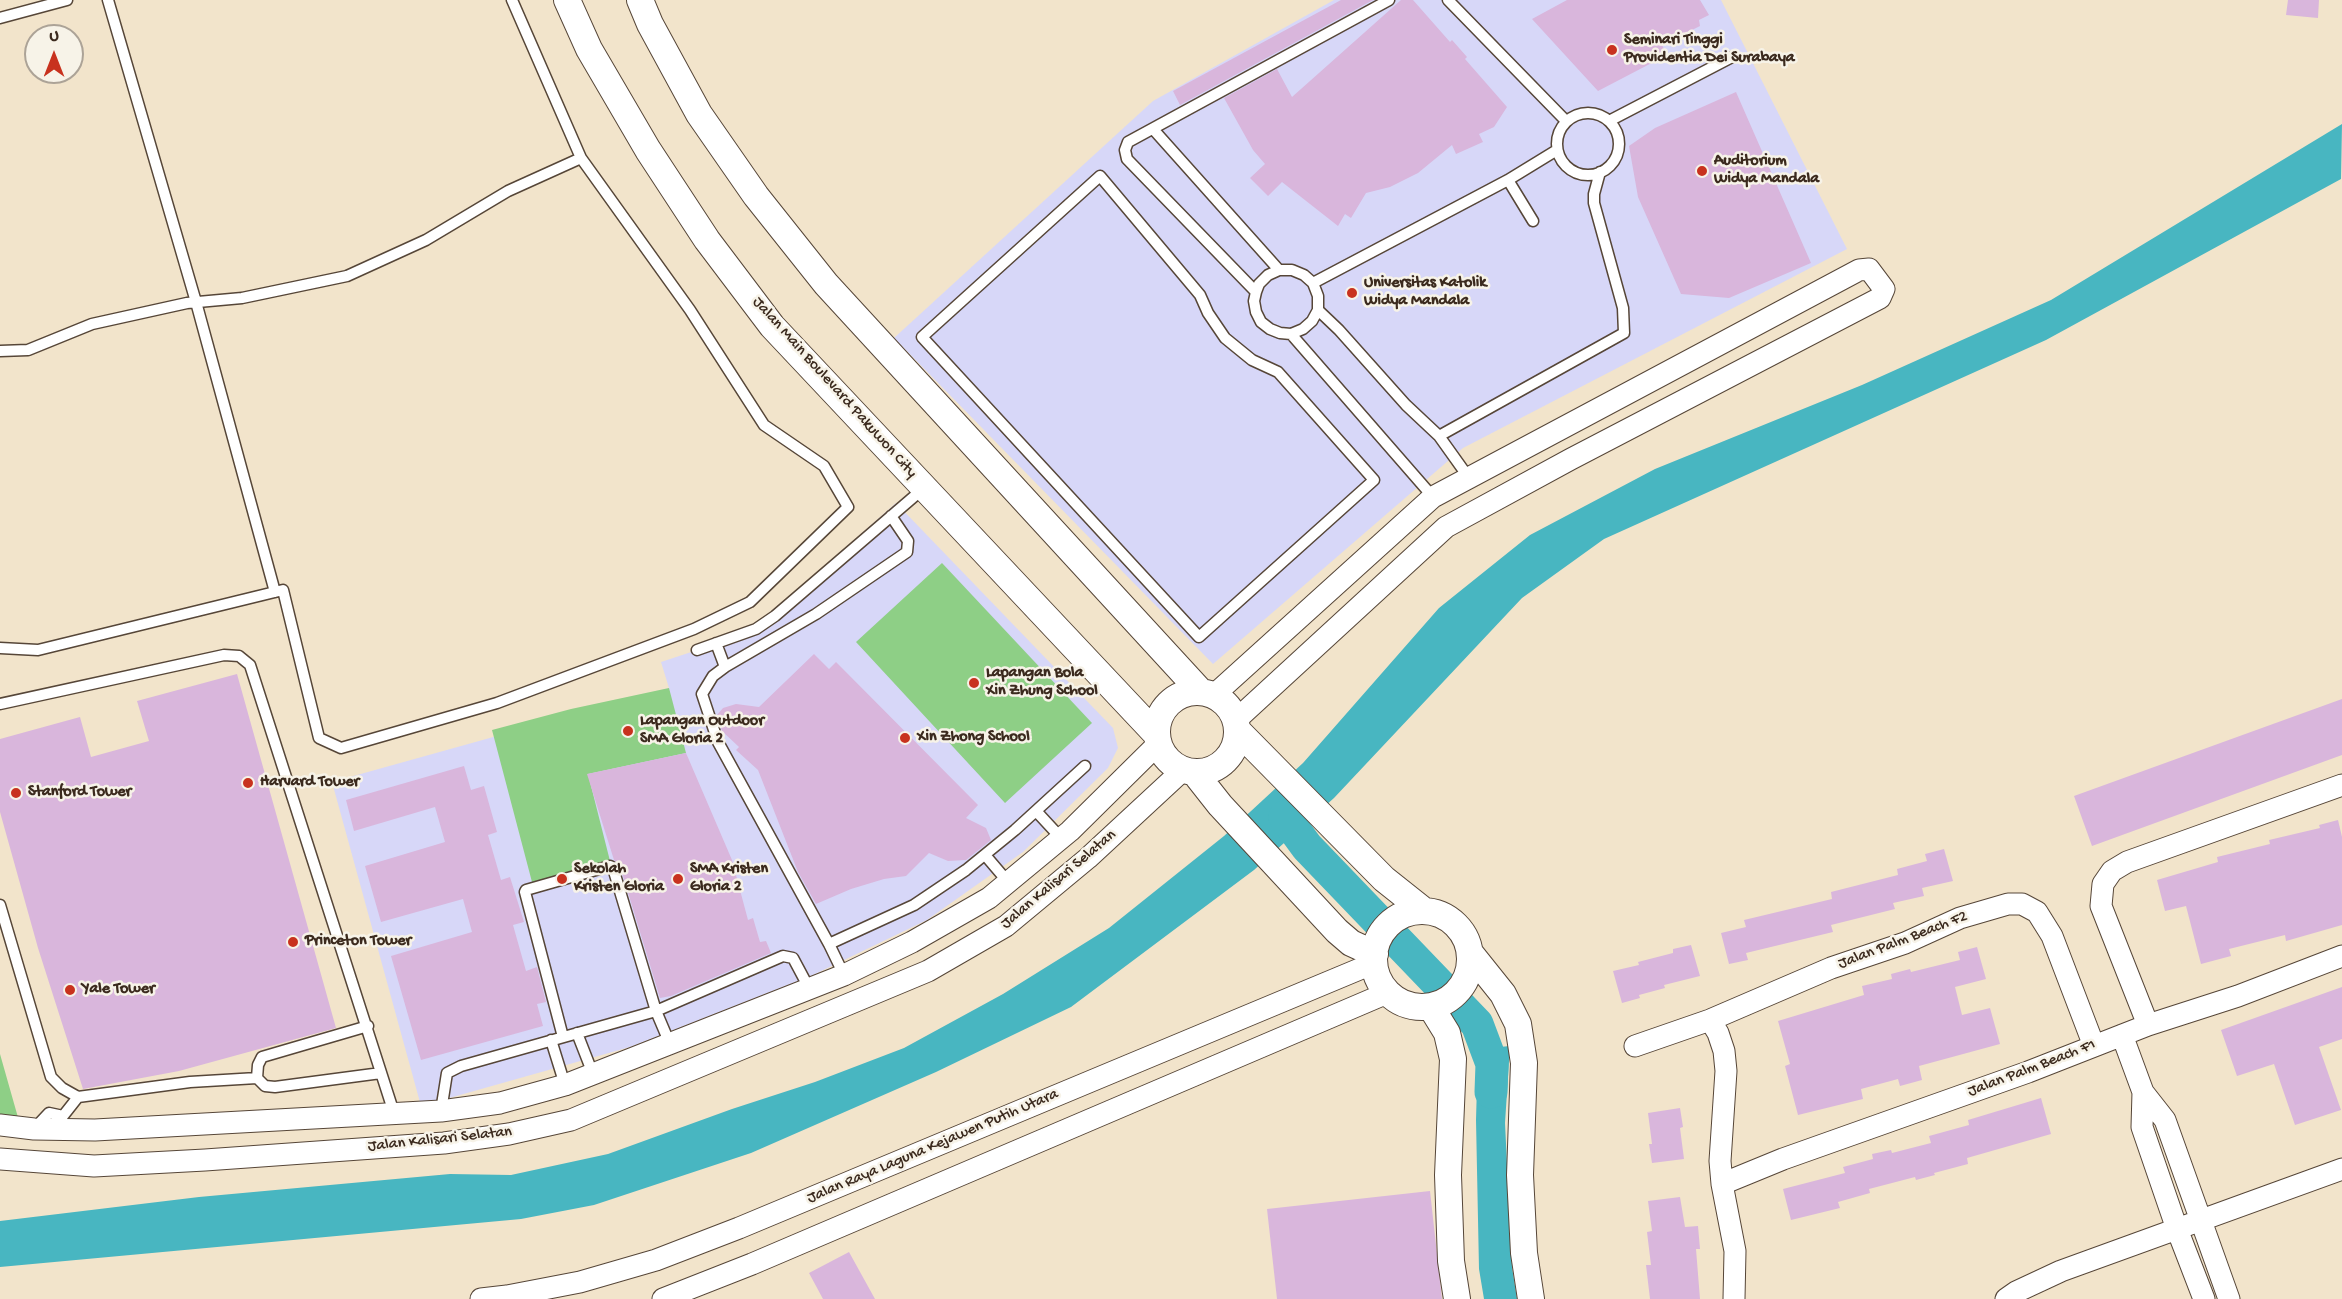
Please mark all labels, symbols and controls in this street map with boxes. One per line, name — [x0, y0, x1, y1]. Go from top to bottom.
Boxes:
north arrow — [24, 24, 84, 84]
text: U — [49, 28, 59, 47]
place label: Seminari Tinggi Providentia Dei Surabaya — [1624, 31, 1795, 69]
marker: Seminari Tinggi Providentia Dei Surabaya — [1605, 43, 1619, 57]
place label: Auditorium Widya Mandala — [1714, 152, 1819, 190]
marker: Auditorium Widya Mandala — [1695, 164, 1709, 178]
place label: Universitas Katolik Widya Mandala — [1364, 274, 1486, 312]
marker: Universitas Katolik Widya Mandala — [1345, 286, 1359, 300]
street label: Jalan Main Boulevard Pakuwon City — [747, 293, 921, 483]
place label: Lapangan Bola Xin Zhung School — [986, 664, 1098, 702]
marker: Lapangan Bola Xin Zhung School — [967, 676, 981, 690]
place label: Lapangan Outdoor SMA Gloria 2 — [640, 712, 764, 750]
marker: Lapangan Outdoor SMA Gloria 2 — [621, 724, 635, 738]
place label: Xin Zhong School — [917, 728, 1030, 748]
marker: Xin Zhong School — [898, 731, 912, 745]
place label: Harvard Tower — [260, 773, 359, 793]
marker: Harvard Tower — [241, 776, 255, 790]
place label: Stanford Tower — [28, 783, 131, 803]
marker: Stanford Tower — [9, 786, 23, 800]
street label: Jalan Kalisari Selatan — [997, 826, 1121, 934]
place label: Sekolah Kristen Gloria — [574, 860, 664, 898]
place label: SMA Kristen Gloria 2 — [690, 860, 768, 898]
marker: Sekolah Kristen Gloria — [555, 872, 569, 886]
marker: SMA Kristen Gloria 2 — [671, 872, 685, 886]
street label: Jalan Palm Beach F2 — [1836, 908, 1970, 974]
place label: Princeton Tower — [305, 932, 411, 952]
marker: Princeton Tower — [286, 935, 300, 949]
place label: Yale Tower — [82, 980, 155, 1000]
marker: Yale Tower — [63, 983, 77, 997]
street label: Jalan Palm Beach F1 — [1965, 1036, 2099, 1102]
street label: Jalan Raya Laguna Kejawen Putih Utara — [804, 1085, 1062, 1209]
street label: Jalan Kalisari Selatan — [367, 1123, 513, 1157]

